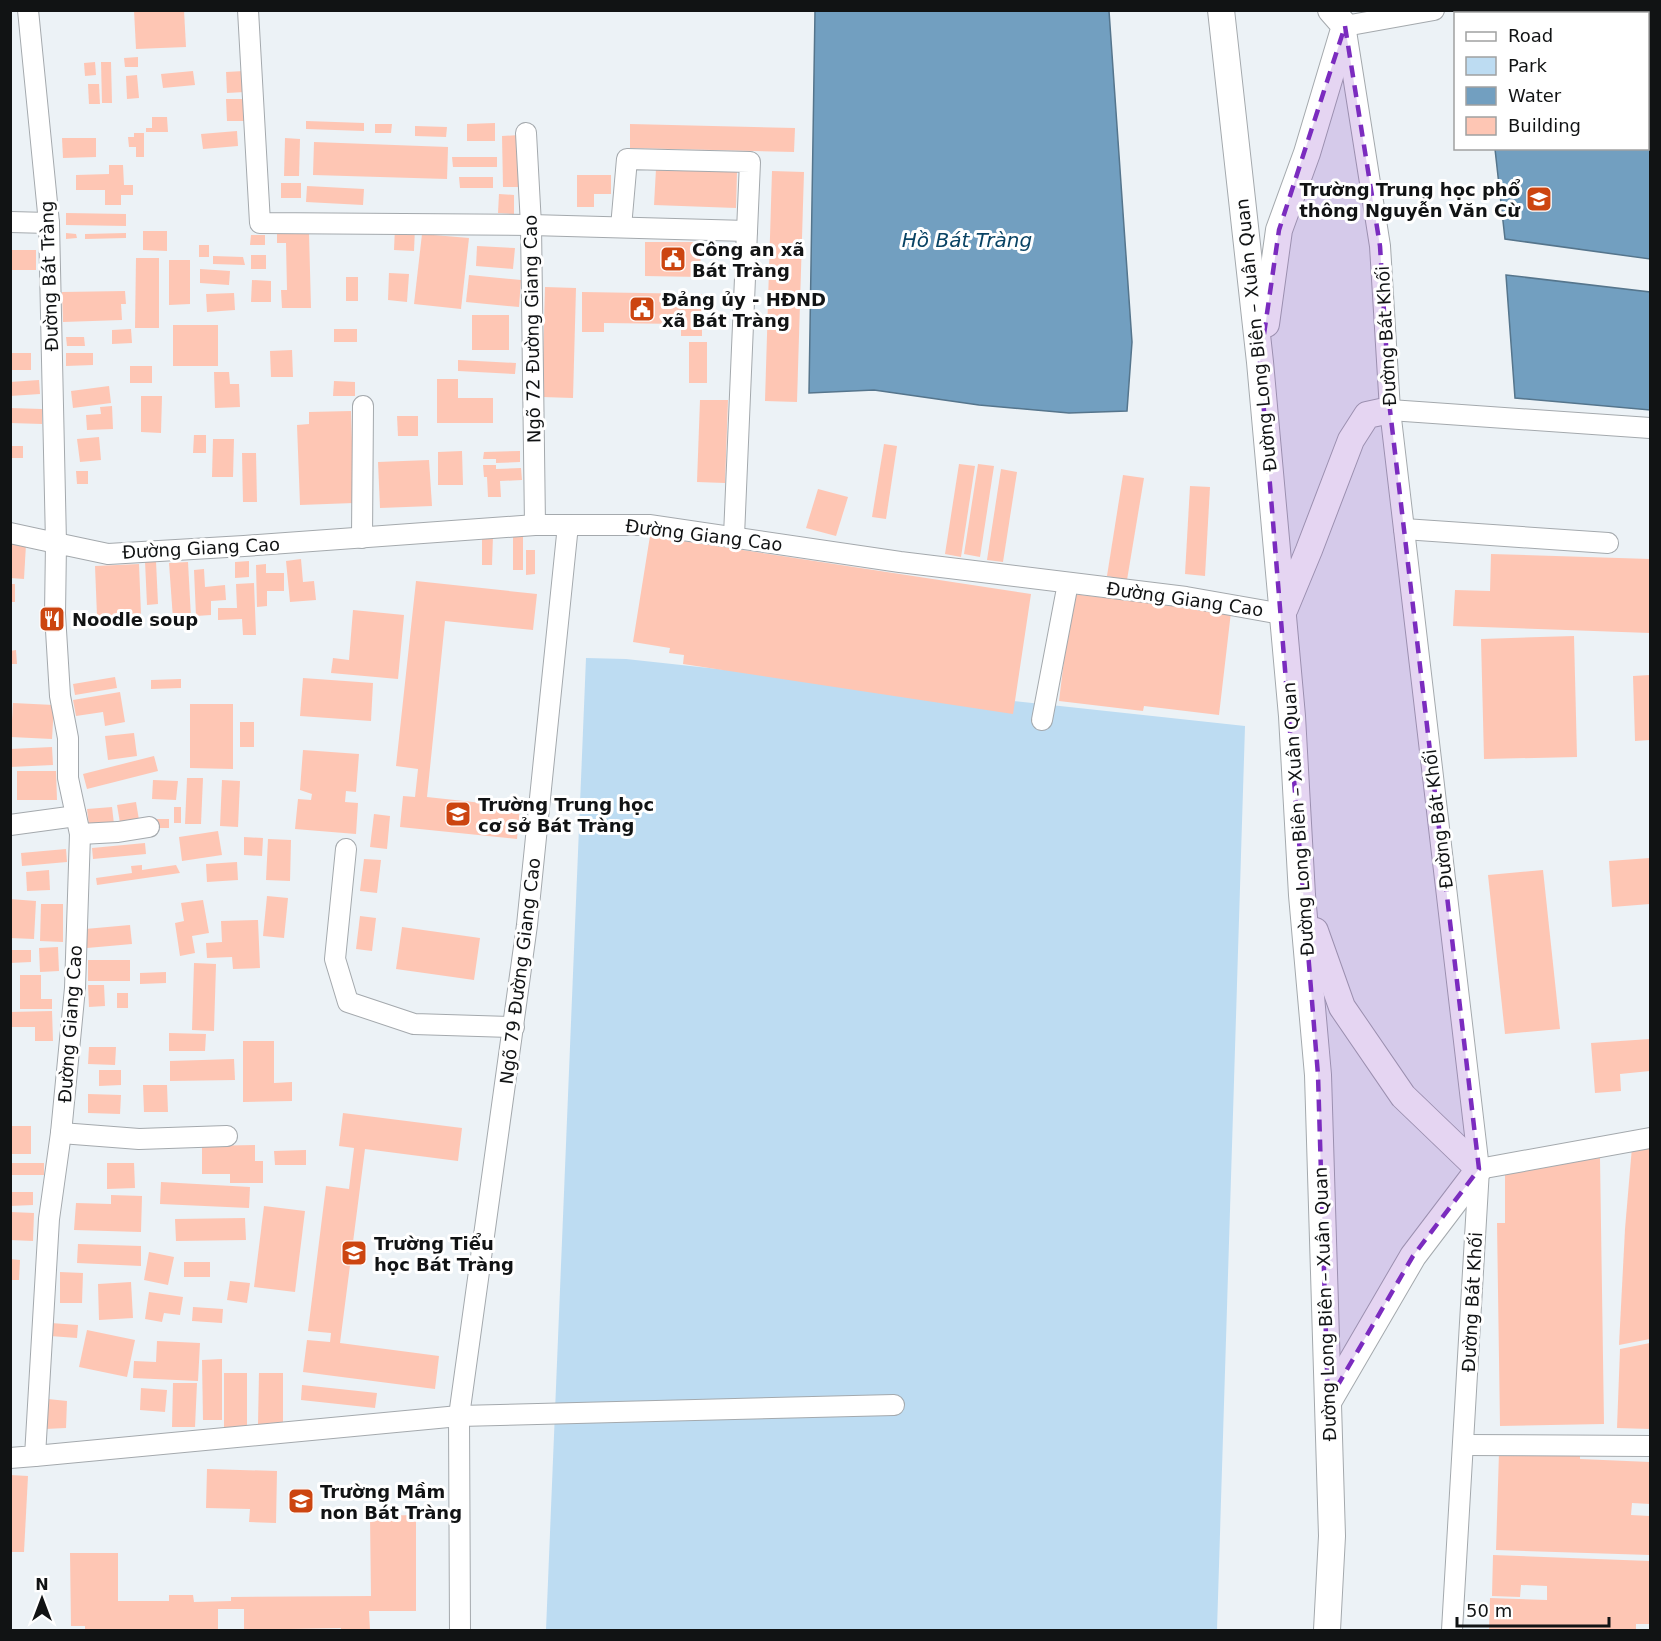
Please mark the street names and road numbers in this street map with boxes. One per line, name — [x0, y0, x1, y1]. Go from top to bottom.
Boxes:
street label: Đường Long Biên – Xuân Quan — [1231, 197, 1281, 473]
street label: Đường Bát Tràng — [36, 200, 62, 352]
street label: Ngõ 72 Đường Giang Cao — [520, 215, 544, 443]
street label: Đường Bát Khối — [1372, 265, 1400, 407]
street label: Đường Giang Cao — [624, 515, 784, 555]
street label: Đường Giang Cao — [122, 533, 280, 563]
street label: Đường Giang Cao — [1105, 578, 1265, 620]
street label: Đường Long Biên – Xuân Quan — [1278, 681, 1318, 957]
street label: Đường Bát Khối — [1419, 748, 1457, 890]
street label: Ngõ 79 Đường Giang Cao — [496, 856, 544, 1086]
street label: Đường Giang Cao — [54, 944, 86, 1104]
street label: Đường Long Biên – Xuân Quan — [1310, 1167, 1340, 1441]
street label: Đường Bát Khối — [1458, 1231, 1486, 1373]

